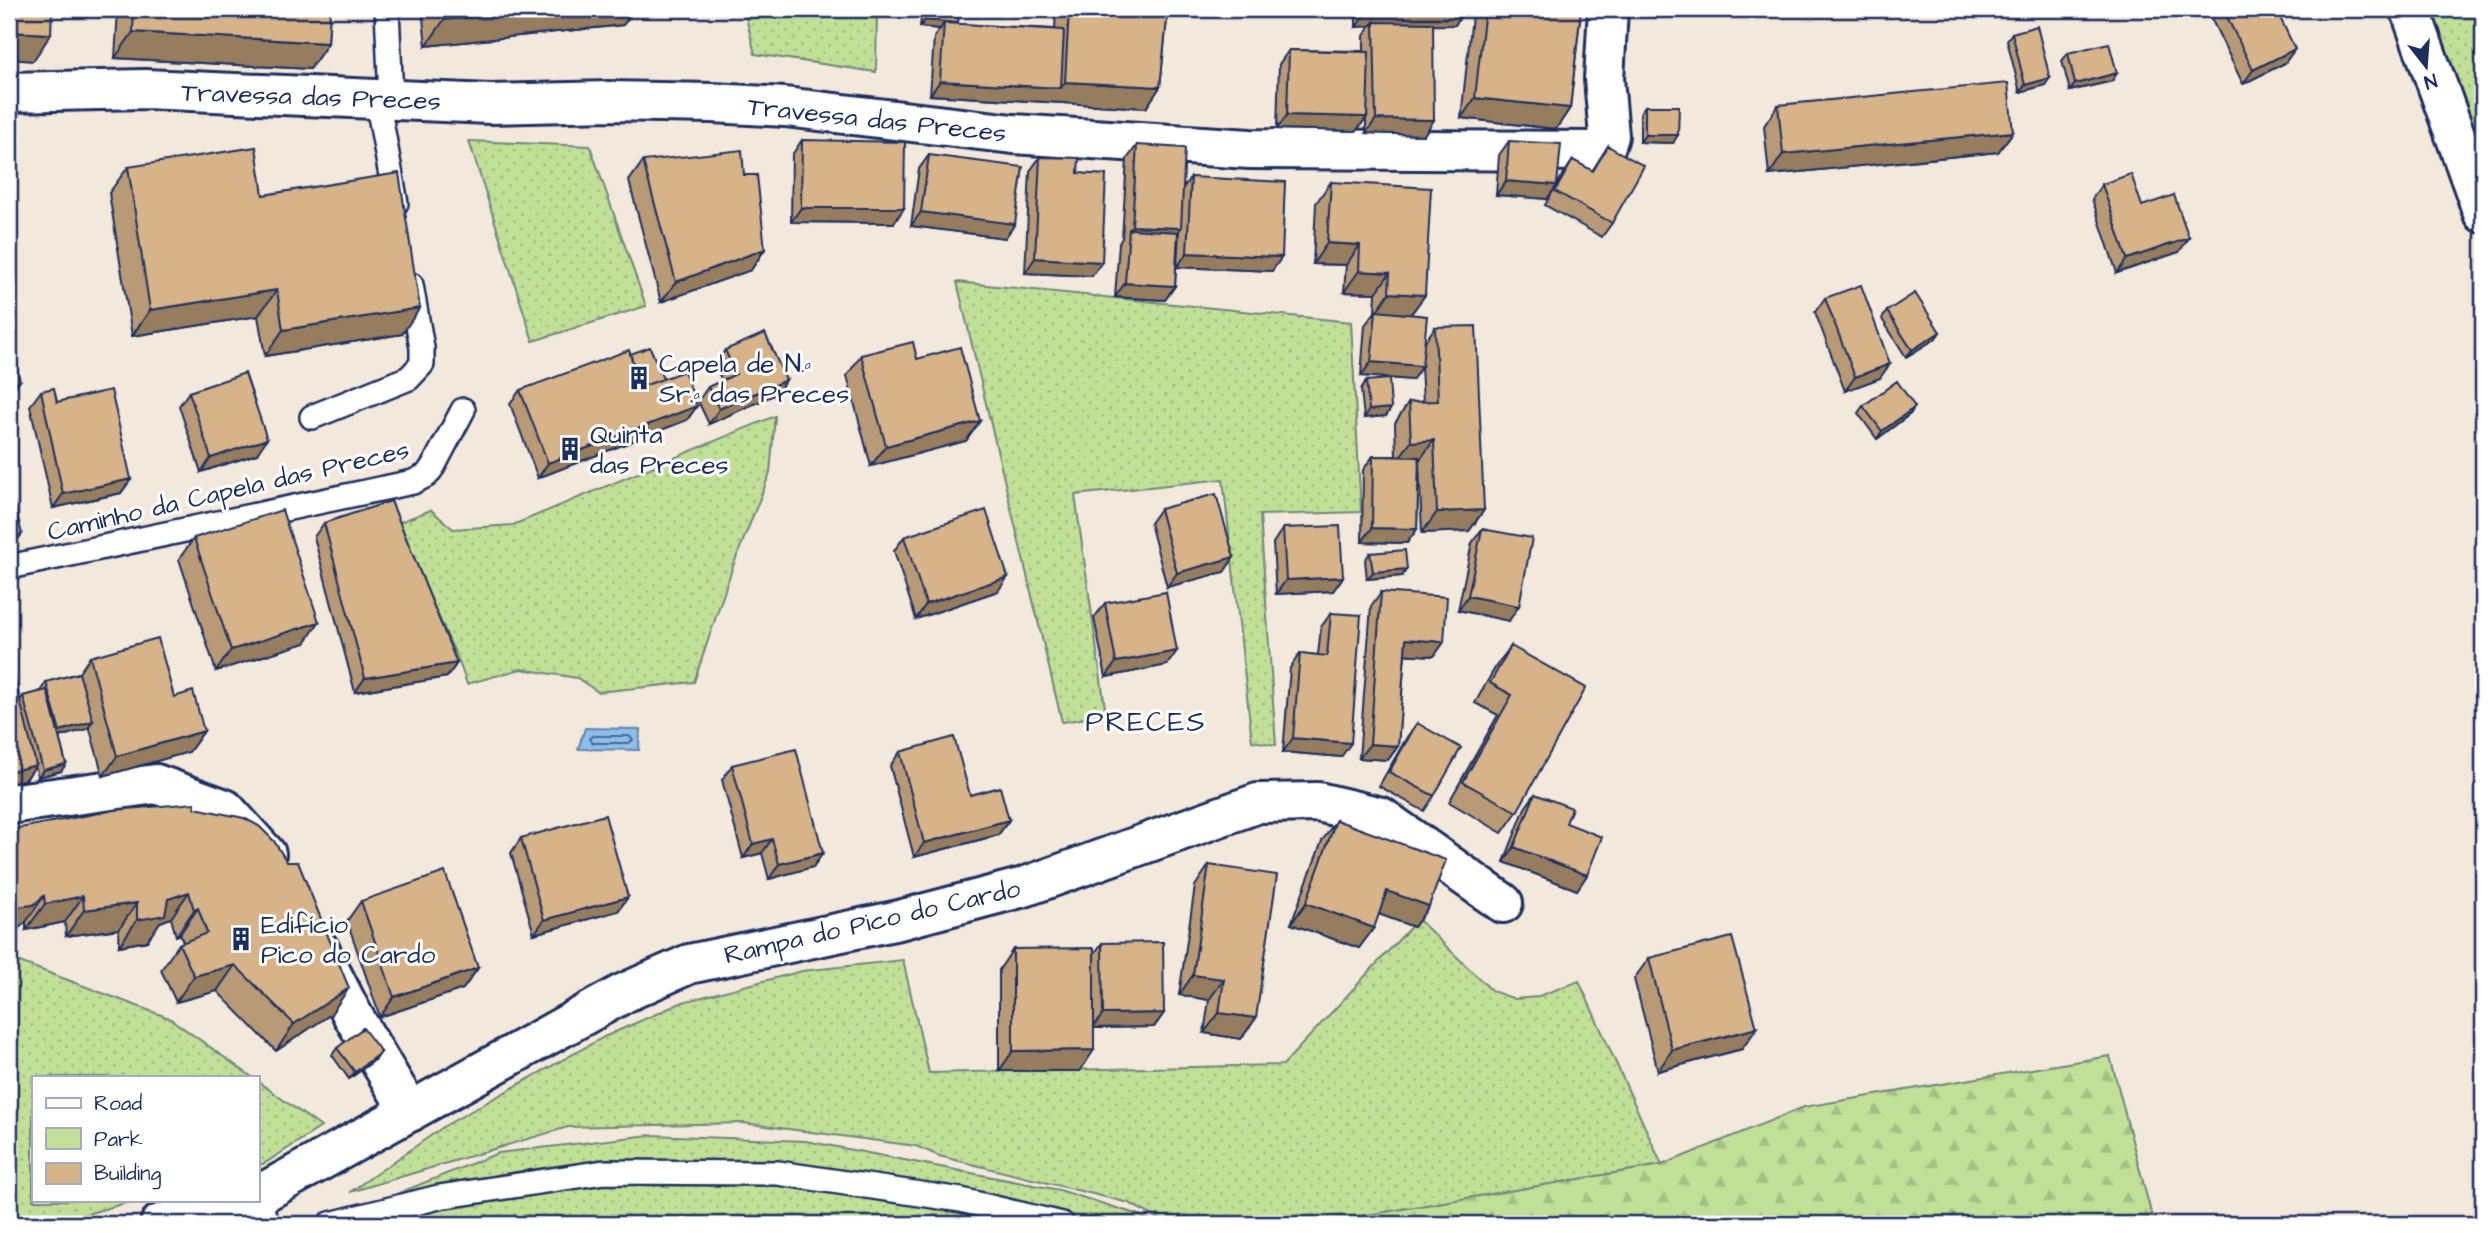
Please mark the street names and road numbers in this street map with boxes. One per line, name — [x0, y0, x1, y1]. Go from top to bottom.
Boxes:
street label: Travessa das Preces — [181, 74, 441, 120]
street label: Travessa das Preces — [746, 89, 1008, 151]
street label: Caminho da Capela das Preces — [44, 432, 413, 550]
street label: Rampa do Pico do Cardo — [721, 870, 1024, 974]

